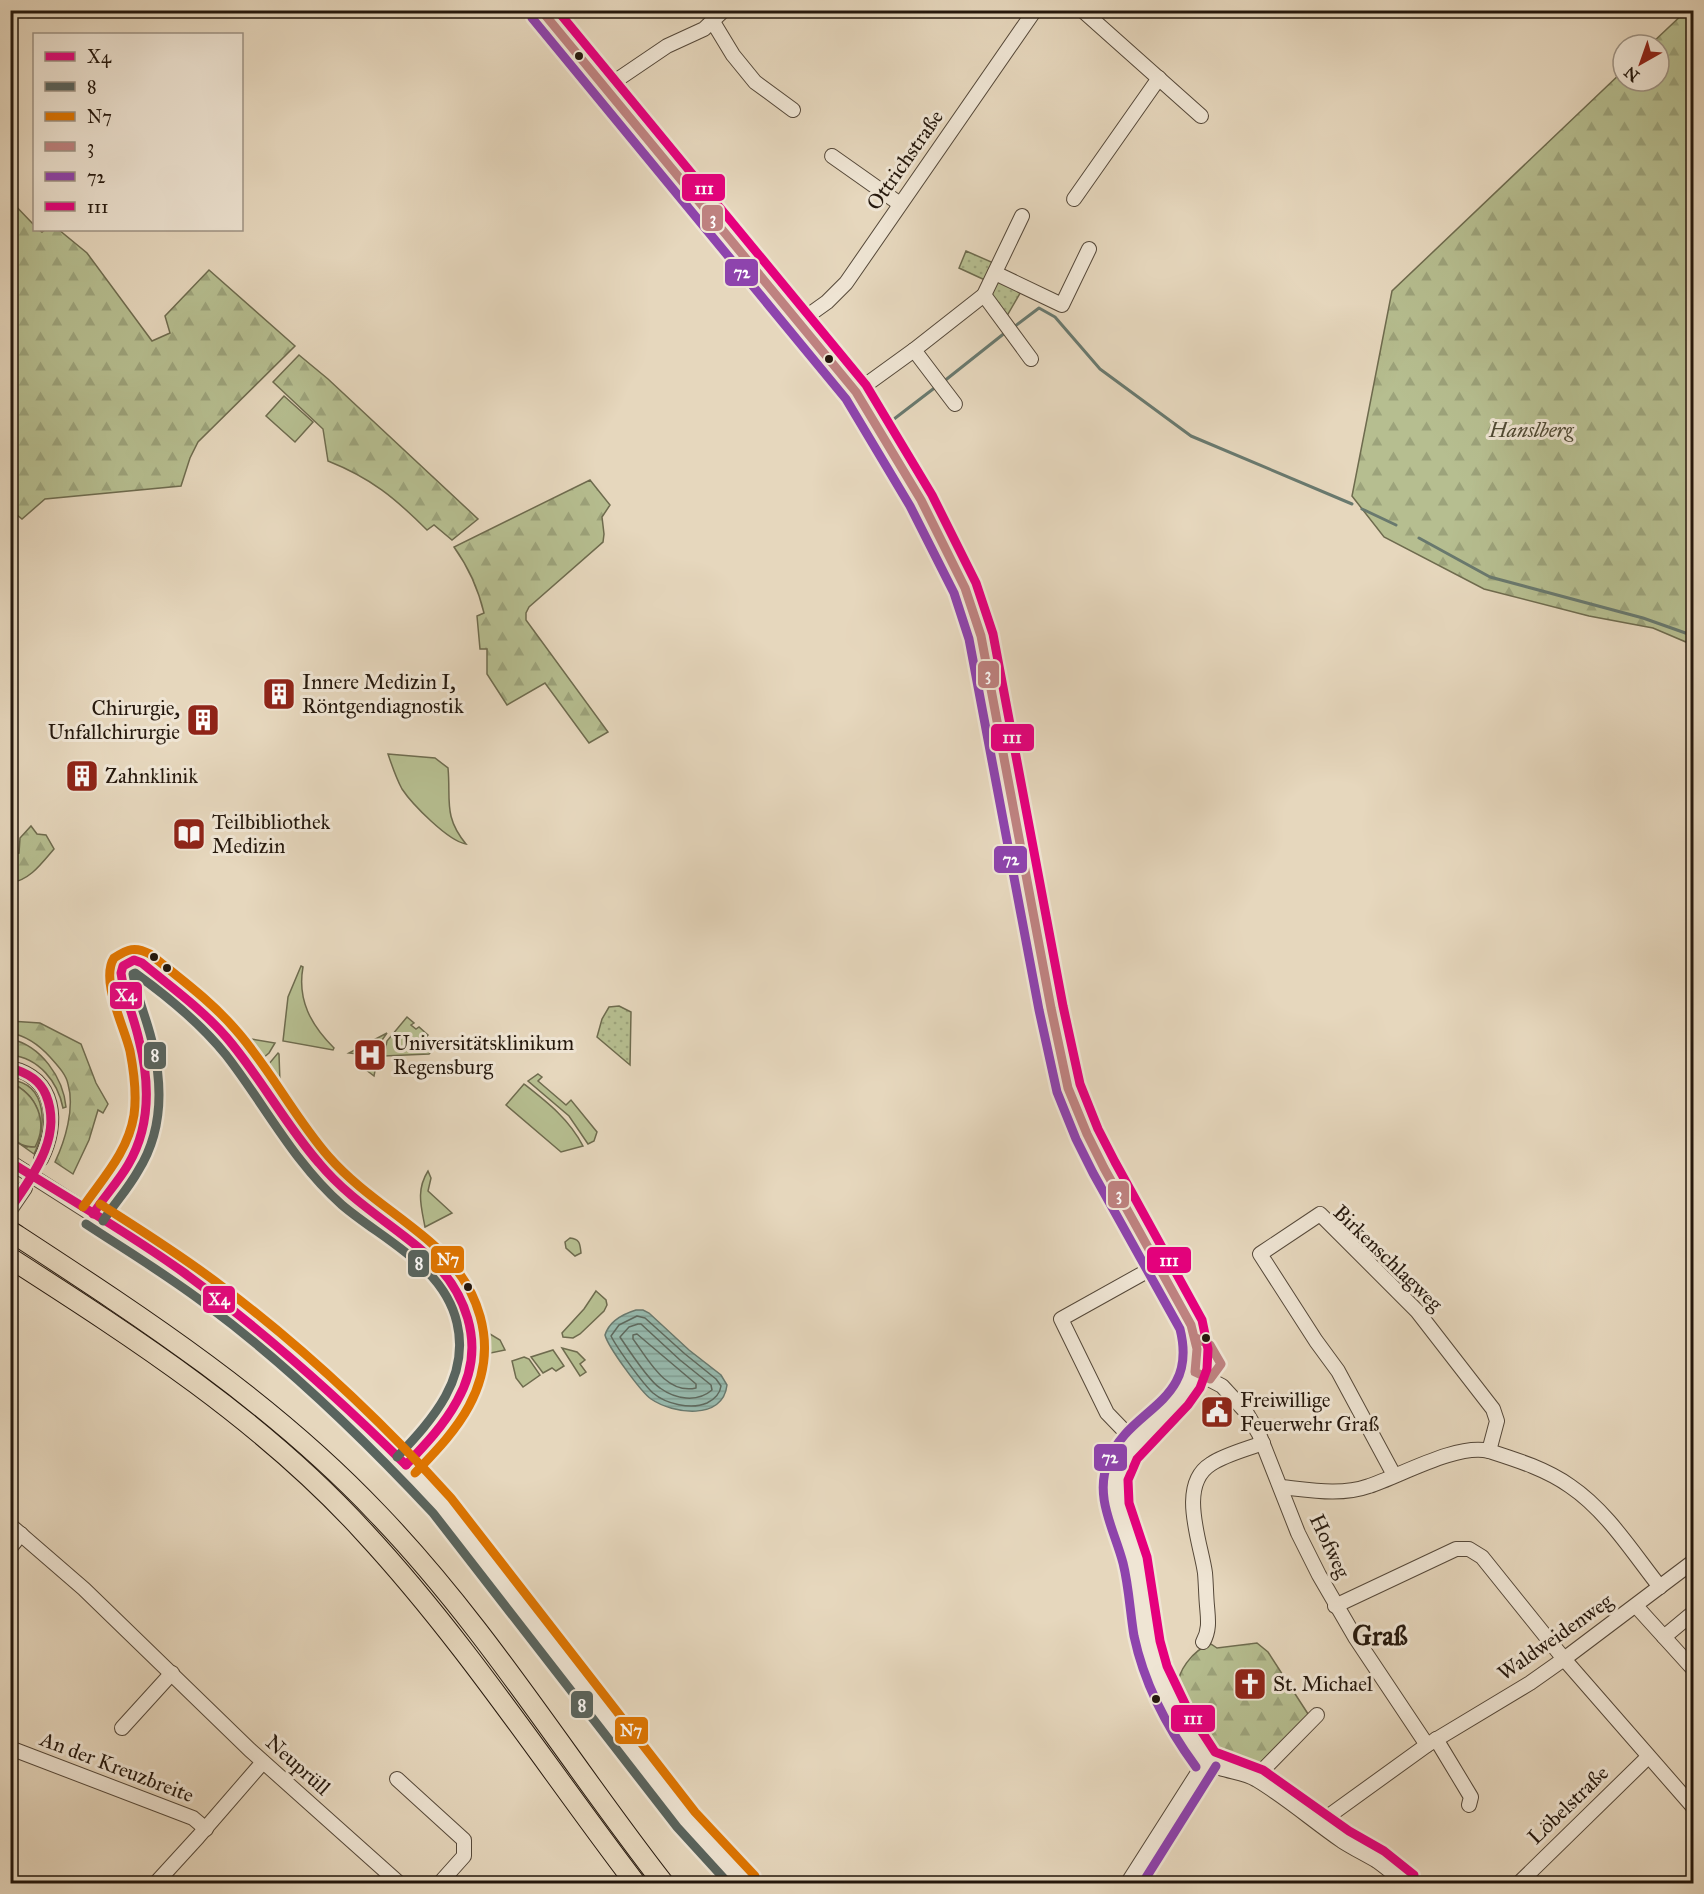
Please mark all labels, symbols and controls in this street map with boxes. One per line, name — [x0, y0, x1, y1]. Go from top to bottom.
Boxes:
legend — [33, 33, 243, 231]
north arrow — [1611, 33, 1671, 93]
text: X4 — [87, 46, 112, 68]
unlabelled marker — [573, 50, 585, 62]
text: N — [1620, 62, 1643, 86]
text: 8 — [87, 76, 97, 98]
street label: Ottrichstraße — [861, 105, 949, 215]
text: N7 — [87, 106, 112, 128]
text: 3 — [87, 136, 94, 158]
text: 72 — [87, 166, 106, 188]
line badge: 111 — [681, 173, 726, 202]
text: 111 — [695, 179, 714, 198]
text: 111 — [87, 196, 108, 218]
line badge: 3 — [701, 204, 724, 232]
text: 3 — [710, 209, 716, 229]
line badge: 72 — [724, 258, 759, 287]
text: 72 — [734, 263, 751, 282]
unlabelled marker — [823, 353, 835, 365]
park label: Hanslberg — [1488, 417, 1574, 443]
line badge: 3 — [977, 660, 1000, 689]
text: 3 — [985, 665, 991, 685]
place label: Innere Medizin I, Röntgendiagnostik — [302, 669, 464, 719]
building icon: Innere Medizin I, Röntgendiagnostik — [261, 676, 297, 712]
place label: Chirurgie, Unfallchirurgie — [48, 695, 180, 745]
building icon: Chirurgie, Unfallchirurgie — [185, 702, 221, 738]
line badge: 111 — [990, 723, 1035, 752]
text: 111 — [1003, 728, 1022, 747]
building icon: Zahnklinik — [64, 758, 100, 794]
place label: Zahnklinik — [105, 763, 198, 789]
place label: Teilbibliothek Medizin — [212, 809, 331, 859]
library icon: Teilbibliothek Medizin — [171, 816, 207, 852]
line badge: 72 — [993, 845, 1028, 874]
text: 72 — [1003, 850, 1020, 869]
unlabelled marker — [148, 951, 160, 963]
unlabelled marker — [161, 962, 173, 974]
line badge: X4 — [109, 981, 143, 1010]
text: X4 — [114, 986, 138, 1006]
place label: Universitätsklinikum Regensburg — [393, 1030, 574, 1080]
hospital icon: Universitätsklinikum Regensburg — [352, 1037, 388, 1073]
line badge: 8 — [143, 1041, 167, 1070]
text: 8 — [151, 1046, 159, 1065]
line badge: 3 — [1107, 1180, 1130, 1209]
text: 3 — [1116, 1185, 1122, 1205]
street label: Birkenschlagweg — [1328, 1199, 1448, 1317]
line badge: N7 — [430, 1245, 465, 1274]
line badge: 111 — [1146, 1246, 1192, 1274]
line badge: 8 — [407, 1249, 430, 1278]
text: N7 — [437, 1250, 460, 1269]
text: 111 — [1160, 1251, 1179, 1270]
text: 8 — [415, 1254, 423, 1273]
unlabelled marker — [462, 1281, 474, 1293]
line badge: X4 — [202, 1285, 236, 1314]
text: X4 — [207, 1290, 231, 1310]
unlabelled marker — [1200, 1332, 1212, 1344]
place label: Freiwillige Feuerwehr Graß — [1240, 1387, 1379, 1437]
public building icon: Freiwillige Feuerwehr Graß — [1199, 1394, 1235, 1430]
line badge: 72 — [1093, 1443, 1128, 1472]
text: 72 — [1102, 1448, 1119, 1467]
street label: Hofweg — [1304, 1510, 1356, 1582]
street label: Waldweidenweg — [1492, 1588, 1618, 1686]
district label: Graß — [1352, 1619, 1408, 1652]
church icon: St. Michael — [1232, 1666, 1268, 1702]
place label: St. Michael — [1273, 1671, 1373, 1697]
line badge: 8 — [570, 1690, 594, 1719]
unlabelled marker — [1150, 1693, 1162, 1705]
text: 8 — [578, 1696, 586, 1715]
line badge: 111 — [1170, 1704, 1216, 1733]
text: 111 — [1184, 1709, 1203, 1728]
line badge: N7 — [614, 1716, 649, 1745]
text: N7 — [620, 1721, 643, 1740]
street label: An der Kreuzbreite — [36, 1725, 198, 1808]
street label: Neuprüll — [260, 1729, 336, 1801]
street label: Löbelstraße — [1522, 1760, 1614, 1850]

